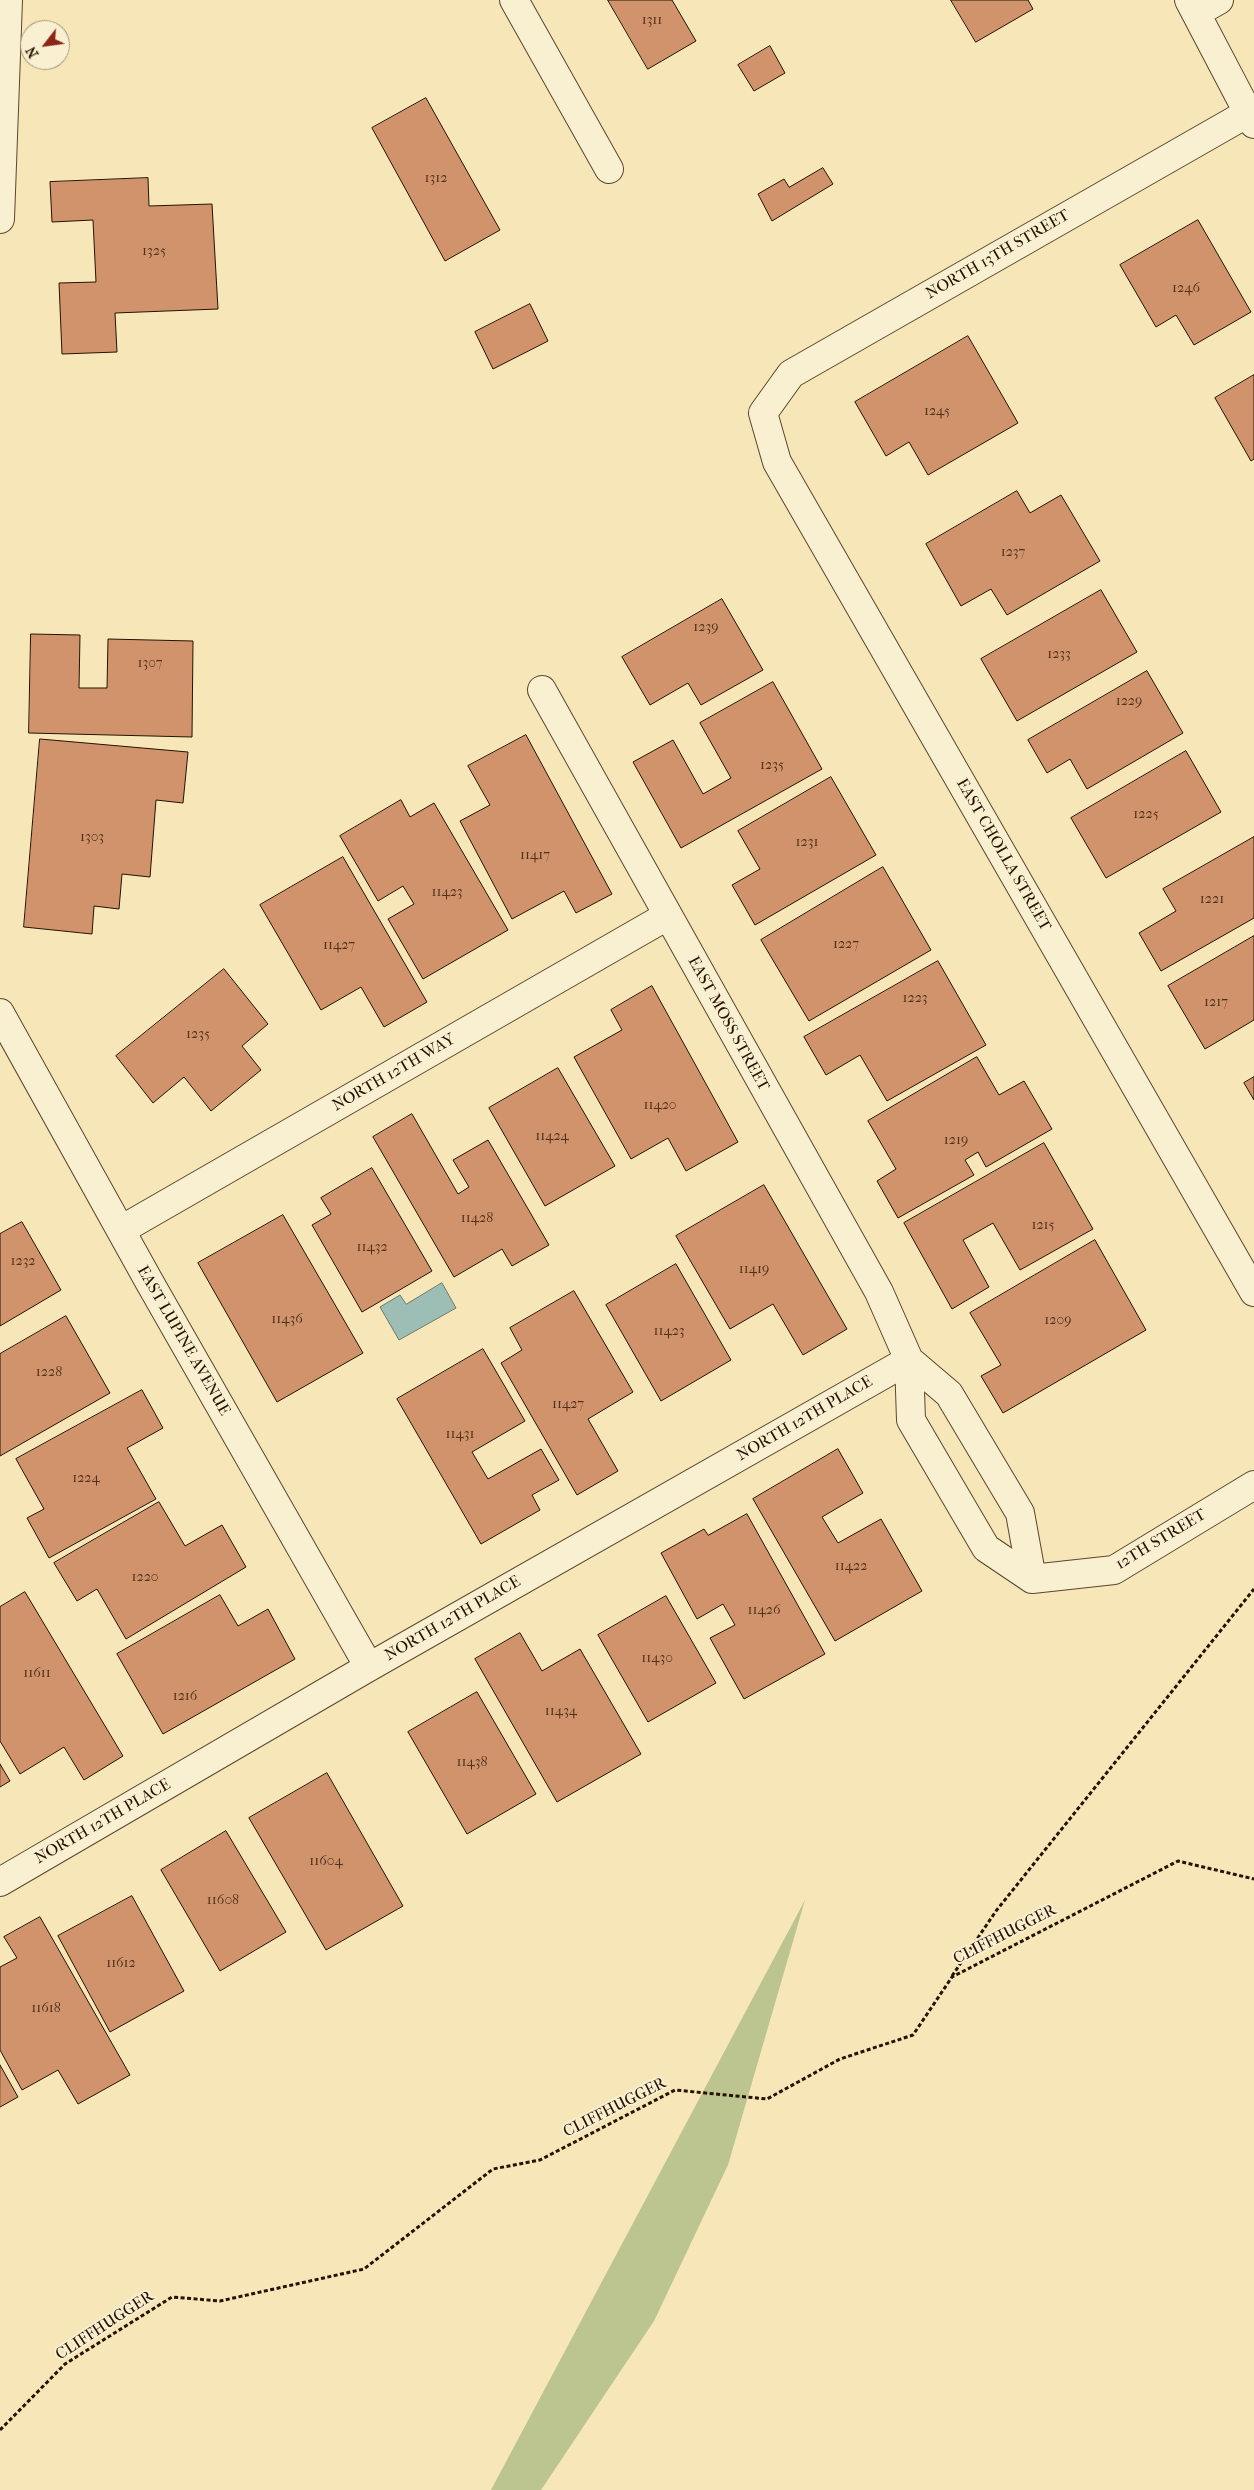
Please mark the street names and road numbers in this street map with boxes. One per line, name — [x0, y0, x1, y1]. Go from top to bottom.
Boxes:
street label: NORTH 13TH STREET — [923, 206, 1073, 304]
street label: EAST CHOLLA STREET — [952, 775, 1054, 935]
street label: EAST MOSS STREET — [683, 953, 773, 1095]
street label: NORTH 12TH WAY — [329, 1030, 459, 1116]
street label: EAST LUPINE AVENUE — [132, 1263, 234, 1419]
street label: NORTH 12TH PLACE — [734, 1372, 876, 1466]
street label: 12TH STREET — [1112, 1506, 1210, 1574]
street label: NORTH 12TH PLACE — [382, 1572, 524, 1666]
street label: NORTH 12TH PLACE — [32, 1775, 174, 1869]
street label: CLIFFHUGGER — [950, 1901, 1060, 1969]
street label: CLIFFHUGGER — [560, 2074, 670, 2142]
street label: CLIFFHUGGER — [52, 2287, 158, 2365]

